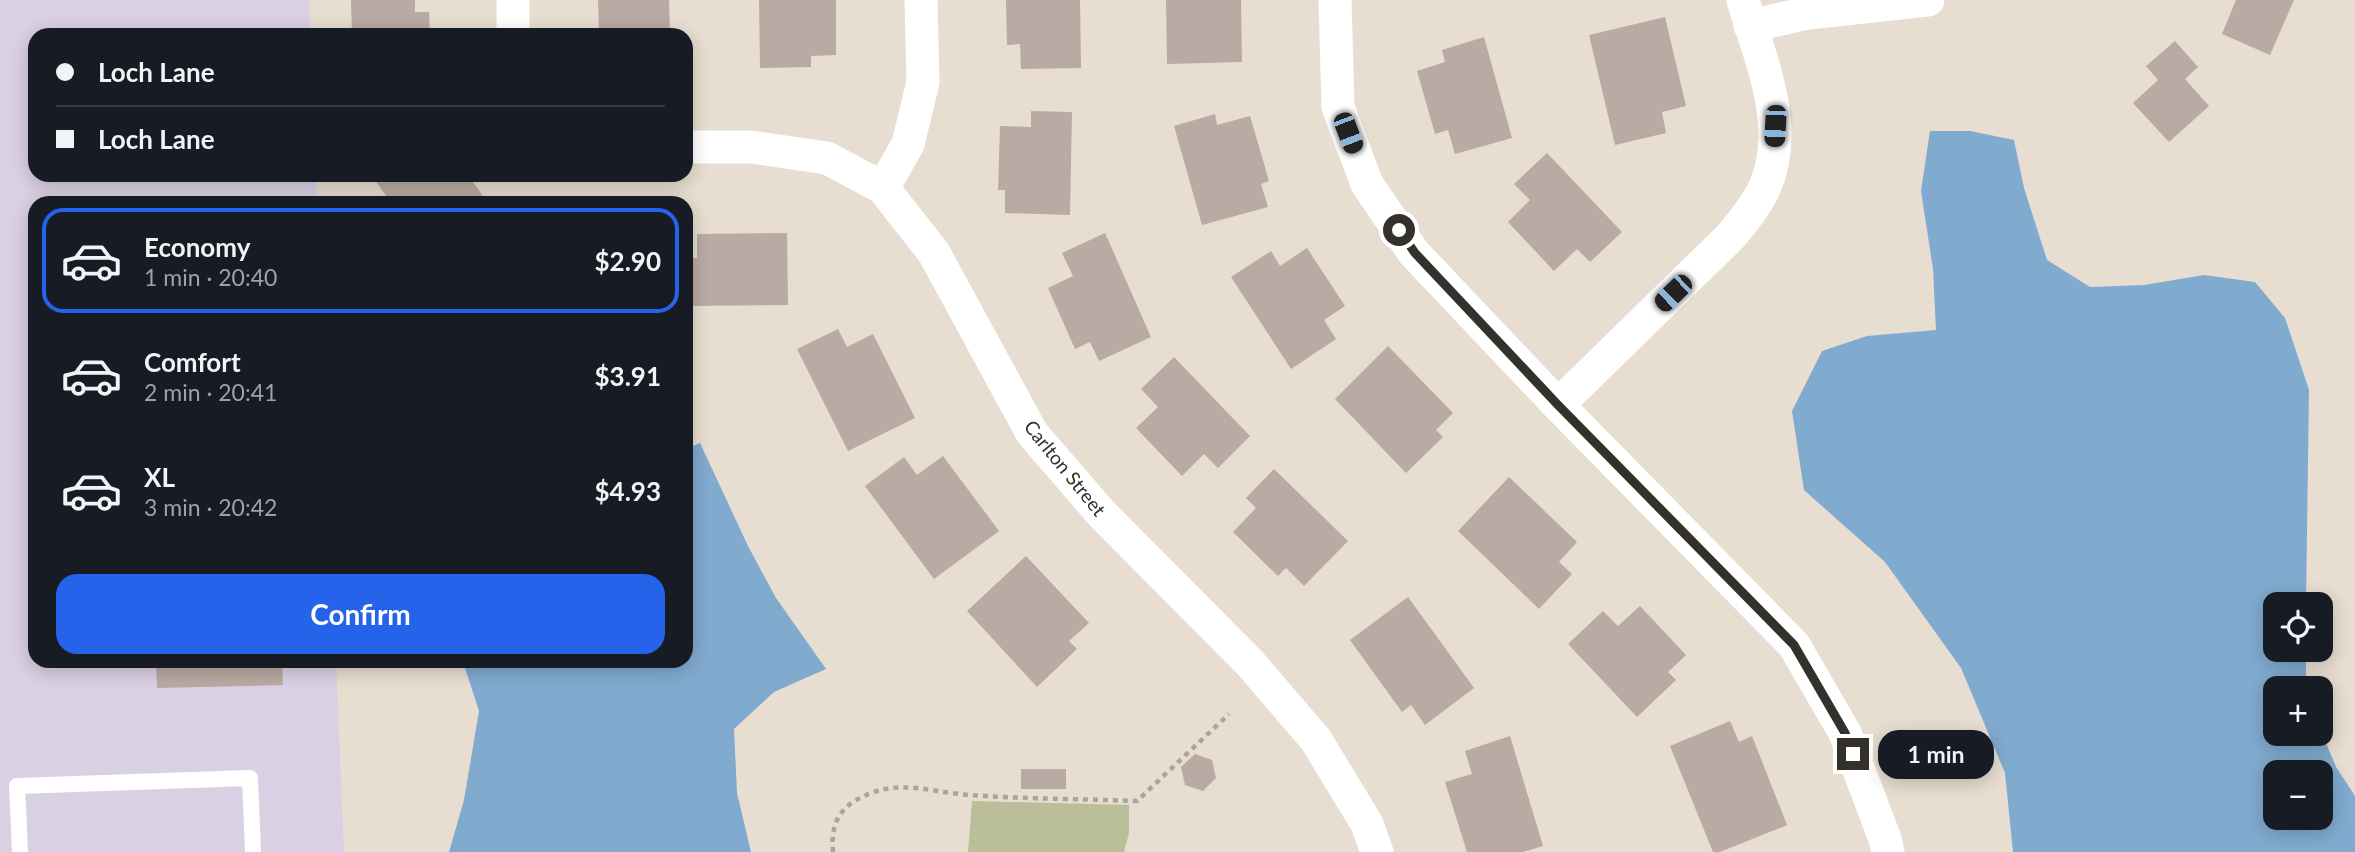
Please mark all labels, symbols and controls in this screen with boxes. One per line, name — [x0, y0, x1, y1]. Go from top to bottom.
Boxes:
text: Loch Lane — [98, 56, 215, 88]
car — [1764, 104, 1787, 148]
car — [1331, 110, 1366, 156]
text: Loch Lane — [98, 123, 215, 155]
route start — [1383, 214, 1415, 246]
icon: car — [60, 229, 123, 292]
text: Economy — [144, 231, 250, 263]
text: $2.90 — [595, 245, 661, 277]
text: 1 min · 20:40 — [144, 263, 277, 291]
car — [1651, 271, 1696, 315]
icon: car — [60, 344, 123, 407]
text: Comfort — [144, 346, 241, 378]
text: $3.91 — [595, 360, 661, 392]
text: 2 min · 20:41 — [144, 378, 277, 406]
street label: Carlton Street — [1020, 415, 1111, 520]
icon: car — [60, 459, 123, 522]
text: XL — [144, 461, 175, 493]
text: $4.93 — [595, 475, 661, 507]
text: 3 min · 20:42 — [144, 493, 277, 521]
button: Confirm — [56, 574, 665, 654]
map controls — [2263, 592, 2333, 830]
button: locate — [2263, 592, 2333, 662]
button: + — [2263, 676, 2333, 746]
callout: 1 min — [1878, 730, 1993, 778]
route end — [1837, 738, 1869, 770]
text: 1 min — [1907, 740, 1965, 768]
button: − — [2263, 760, 2333, 830]

